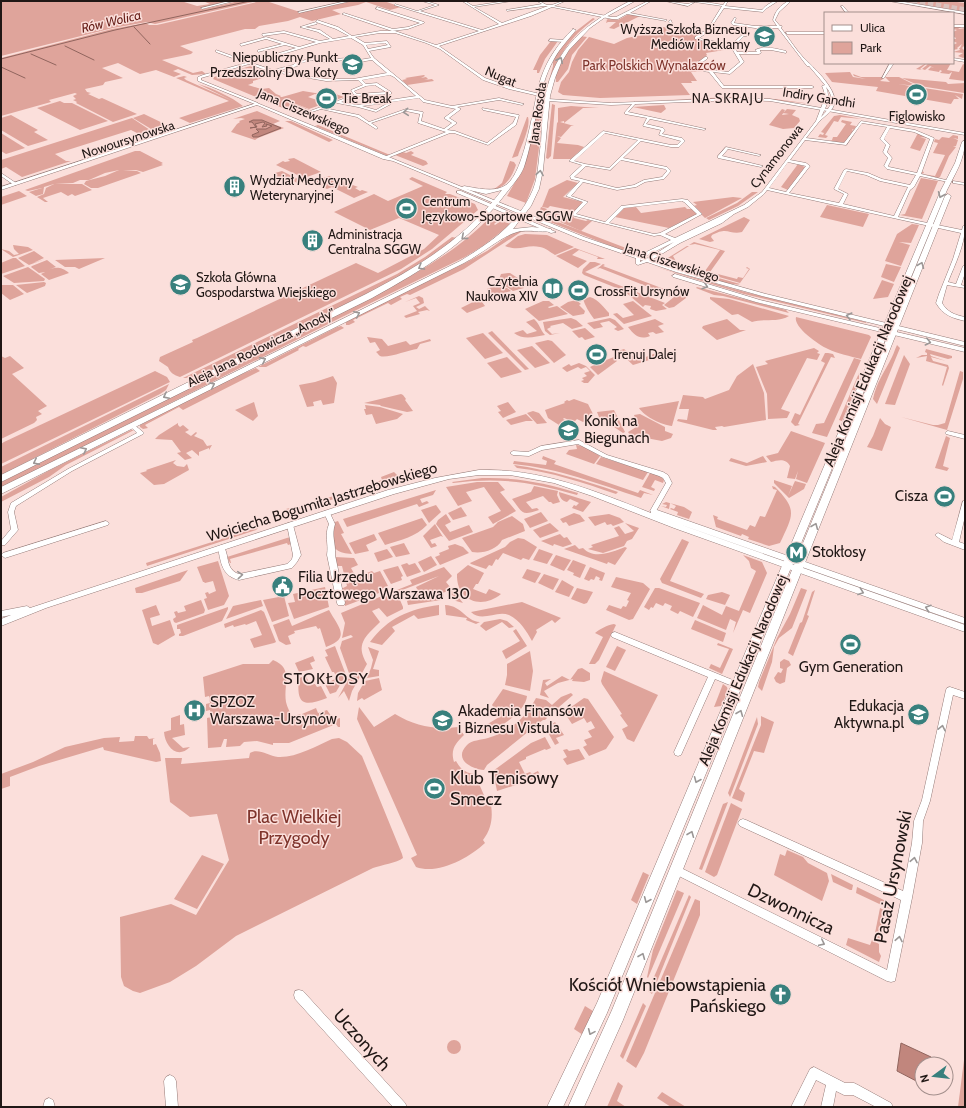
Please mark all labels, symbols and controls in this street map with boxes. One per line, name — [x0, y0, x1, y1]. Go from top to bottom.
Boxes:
water label: Rów Wolica — [79, 6, 143, 36]
legend — [824, 12, 954, 64]
text: Ulica — [860, 20, 885, 35]
place label: Wyższa Szkoła Biznesu, Mediów i Reklamy — [620, 21, 750, 52]
school or university icon: Wyższa Szkoła Biznesu, Mediów i Reklamy — [752, 23, 778, 49]
text: Park — [860, 40, 882, 55]
place label: Niepubliczny Punkt Przedszkolny Dwa Koty — [210, 49, 339, 80]
school or university icon: Niepubliczny Punkt Przedszkolny Dwa Koty — [340, 51, 366, 77]
one-way arrow — [555, 56, 563, 64]
park label: Park Polskich Wynalazców — [582, 57, 726, 73]
street label: Nugat — [483, 62, 520, 90]
street label: Jana Rosoła — [525, 80, 549, 146]
sports icon: Figlowisko — [904, 81, 930, 107]
street label: Indiry Gandhi — [782, 83, 856, 111]
street label: Jana Ciszewskiego — [255, 84, 353, 138]
sports icon: Tie Break — [314, 85, 340, 111]
place label: Tie Break — [342, 90, 392, 106]
district label: NA SKRAJU — [692, 90, 764, 106]
one-way arrow — [403, 107, 410, 116]
place label: Figlowisko — [889, 108, 945, 124]
street label: Nowoursynowska — [80, 116, 177, 162]
street label: Cynamonowa — [746, 120, 806, 191]
one-way arrow — [535, 170, 544, 176]
place label: Wydział Medycyny Weterynaryjnej — [250, 172, 354, 204]
building icon: Wydział Medycyny Weterynaryjnej — [222, 174, 248, 200]
one-way arrow — [938, 192, 946, 199]
place label: Centrum Językowo-Sportowe SGGW — [421, 193, 574, 224]
sports icon: Centrum Językowo-Sportowe SGGW — [393, 195, 419, 221]
place label: Administracja Centralna SGGW — [328, 226, 422, 257]
building icon: Administracja Centralna SGGW — [299, 228, 325, 254]
one-way arrow — [461, 232, 469, 239]
street label: Jana Ciszewskiego — [622, 239, 721, 285]
one-way arrow — [916, 261, 924, 268]
one-way arrow — [418, 263, 425, 270]
place label: Szkoła Główna Gospodarstwa Wiejskiego — [196, 269, 336, 301]
school or university icon: Szkoła Główna Gospodarstwa Wiejskiego — [167, 271, 193, 297]
place label: Czytelnia Naukowa XIV — [466, 273, 539, 304]
street label: Aleja Komisji Edukacji Narodowej — [820, 273, 916, 469]
library icon: Czytelnia Naukowa XIV — [540, 275, 566, 301]
sports icon: CrossFit Ursynów — [565, 278, 591, 304]
one-way arrow — [701, 281, 708, 290]
place label: CrossFit Ursynów — [594, 283, 690, 299]
street label: Aleja Jana Rodowicza „Anody” — [184, 304, 338, 391]
one-way arrow — [353, 311, 361, 319]
one-way arrow — [846, 312, 853, 320]
one-way arrow — [925, 337, 932, 345]
sports icon: Trenuj Dalej — [583, 341, 609, 367]
place label: Trenuj Dalej — [612, 346, 676, 363]
one-way arrow — [259, 357, 267, 365]
one-way arrow — [208, 382, 216, 390]
one-way arrow — [163, 392, 171, 399]
place label: Konik na Biegunach — [584, 412, 650, 447]
school or university icon: Konik na Biegunach — [555, 417, 581, 443]
one-way arrow — [79, 447, 87, 454]
one-way arrow — [32, 457, 40, 464]
street label: Wojciecha Bogumiła Jastrzębowskiego — [205, 458, 439, 546]
sports icon: Cisza — [931, 483, 957, 509]
place label: Cisza — [895, 487, 929, 505]
one-way arrow — [810, 523, 818, 530]
metro station icon: Stokłosy — [784, 539, 810, 565]
place label: Stokłosy — [812, 543, 866, 561]
place label: Filia Urzędu Pocztowego Warszawa 130 — [298, 568, 470, 603]
one-way arrow — [237, 571, 243, 580]
street label: Aleja Komisji Edukacji Narodowej — [695, 572, 791, 768]
public building icon: Filia Urzędu Pocztowego Warszawa 130 — [270, 573, 296, 599]
one-way arrow — [858, 587, 865, 595]
one-way arrow — [925, 604, 932, 613]
sports icon: Gym Generation — [838, 631, 864, 657]
place label: Gym Generation — [799, 658, 903, 676]
district label: STOKŁOSY — [283, 669, 369, 688]
place label: SPZOZ Warszawa-Ursynów — [210, 693, 337, 728]
place label: Edukacja Aktywna.pl — [834, 697, 905, 732]
hospital icon: SPZOZ Warszawa-Ursynów — [181, 698, 207, 724]
place label: Akademia Finansów i Biznesu Vistula — [458, 702, 584, 737]
school or university icon: Edukacja Aktywna.pl — [906, 702, 932, 728]
school or university icon: Akademia Finansów i Biznesu Vistula — [430, 707, 456, 733]
one-way arrow — [735, 710, 743, 717]
one-way arrow — [937, 725, 945, 731]
place label: Klub Tenisowy Smecz — [450, 767, 559, 810]
sports icon: Klub Tenisowy Smecz — [422, 775, 448, 801]
one-way arrow — [694, 777, 702, 784]
park label: Plac Wielkiej Przygody — [247, 806, 341, 849]
street label: Pasaż Ursynowski — [869, 809, 917, 945]
one-way arrow — [686, 831, 694, 839]
one-way arrow — [909, 857, 918, 863]
street label: Dzwonnicza — [744, 879, 838, 940]
one-way arrow — [644, 896, 652, 903]
one-way arrow — [894, 936, 902, 942]
one-way arrow — [818, 938, 826, 946]
one-way arrow — [637, 952, 645, 960]
place label: Kościół Wniebowstąpienia Pańskiego — [569, 974, 766, 1017]
church icon: Kościół Wniebowstąpienia Pańskiego — [768, 982, 794, 1008]
street label: Uczonych — [328, 1004, 396, 1076]
one-way arrow — [588, 1028, 596, 1036]
north arrow — [914, 1056, 954, 1096]
text: N — [917, 1073, 932, 1084]

